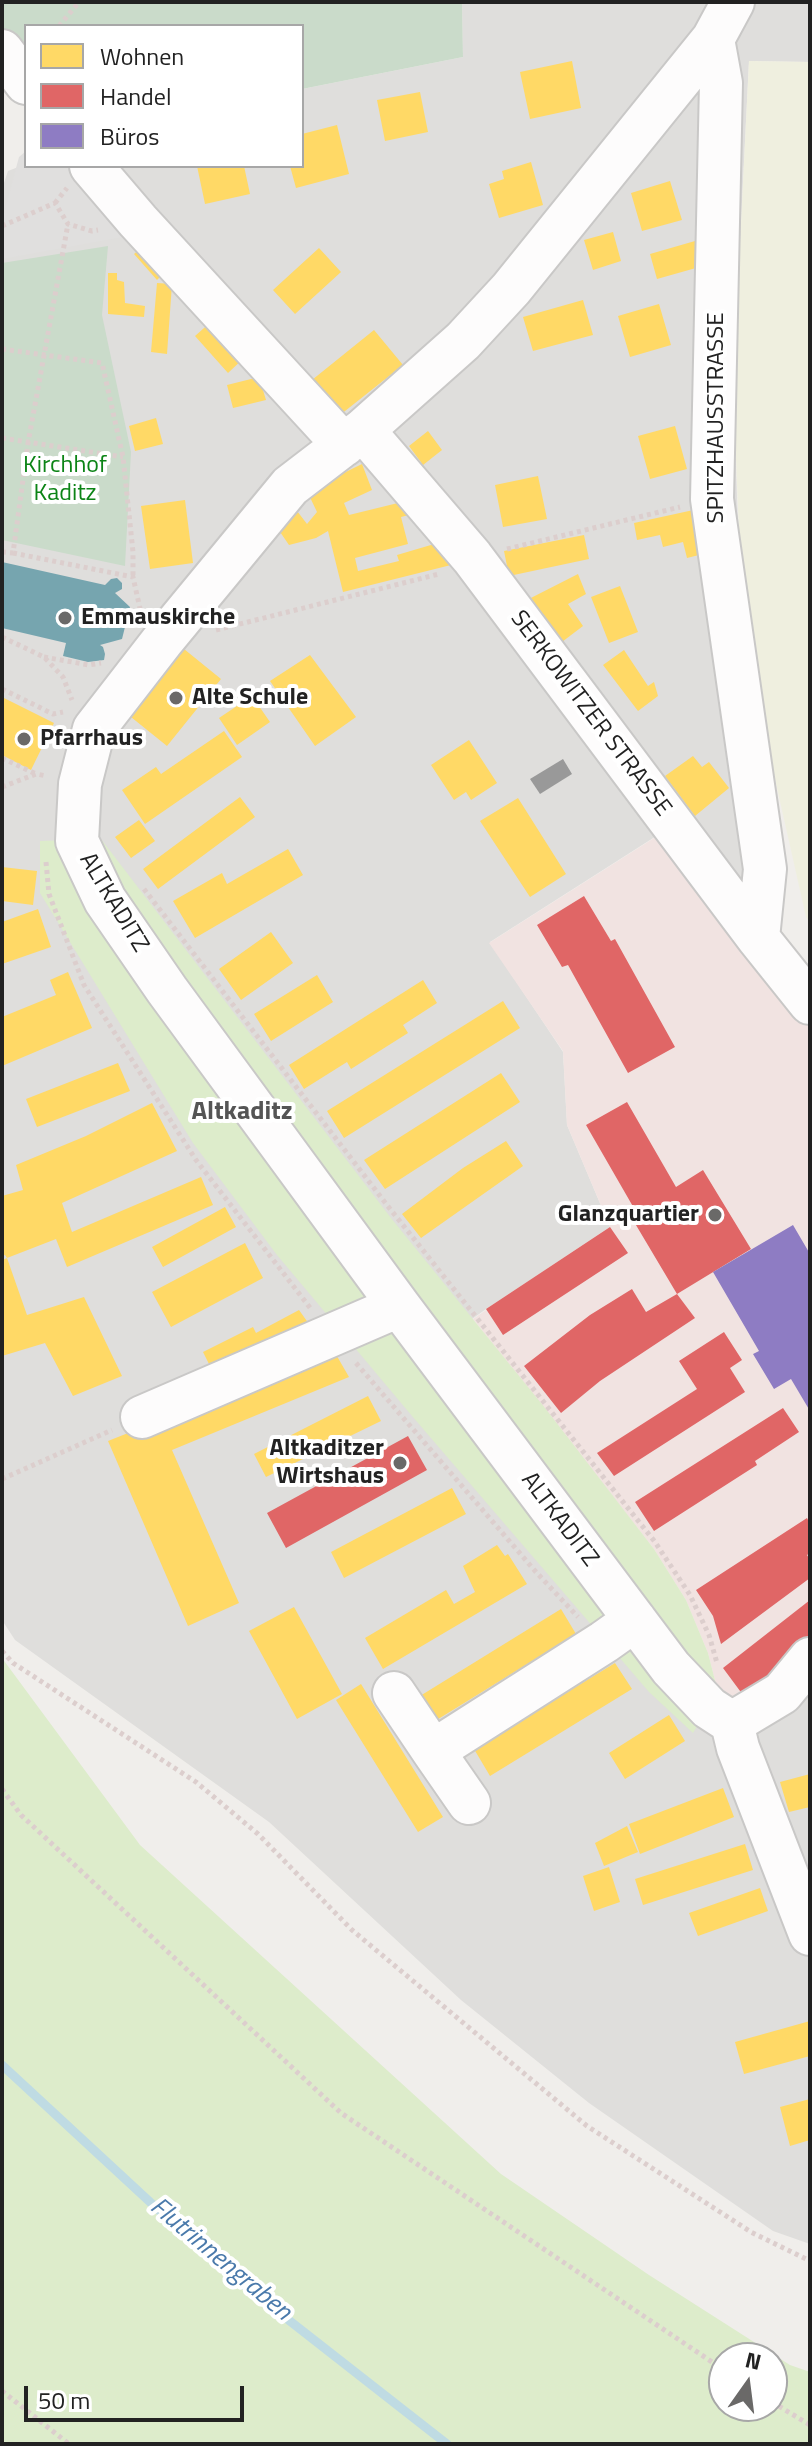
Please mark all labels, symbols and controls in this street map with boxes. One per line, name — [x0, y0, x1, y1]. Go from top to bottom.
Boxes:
legend — [24, 24, 304, 168]
text: Wohnen — [100, 38, 184, 74]
text: Handel — [100, 78, 171, 114]
text: Büros — [100, 118, 159, 154]
street label: SPITZHAUSSTRASSE — [703, 312, 731, 524]
park label: Kirchhof Kaditz — [23, 452, 107, 508]
place label: Emmauskirche — [81, 604, 235, 632]
street label: SERKOWITZER STRASSE — [503, 606, 677, 822]
marker: Emmauskirche — [56, 609, 74, 627]
place label: Alte Schule — [192, 684, 308, 712]
marker: Alte Schule — [167, 689, 185, 707]
place label: Pfarrhaus — [40, 725, 143, 753]
marker: Pfarrhaus — [15, 730, 33, 748]
street label: ALTKADITZ — [72, 848, 154, 958]
district label: Altkaditz — [191, 1097, 293, 1129]
place label: Glanzquartier — [558, 1201, 699, 1229]
marker: Glanzquartier — [706, 1206, 724, 1224]
place label: Altkaditzer Wirtshaus — [270, 1435, 384, 1491]
marker: Altkaditzer Wirtshaus — [391, 1454, 409, 1472]
street label: ALTKADITZ — [514, 1467, 604, 1573]
water label: Flutrinnengraben — [143, 2192, 297, 2328]
north arrow — [708, 2342, 788, 2422]
text: N — [742, 2342, 765, 2379]
scale bar — [28, 2370, 248, 2420]
text: 50 m — [38, 2382, 90, 2418]

